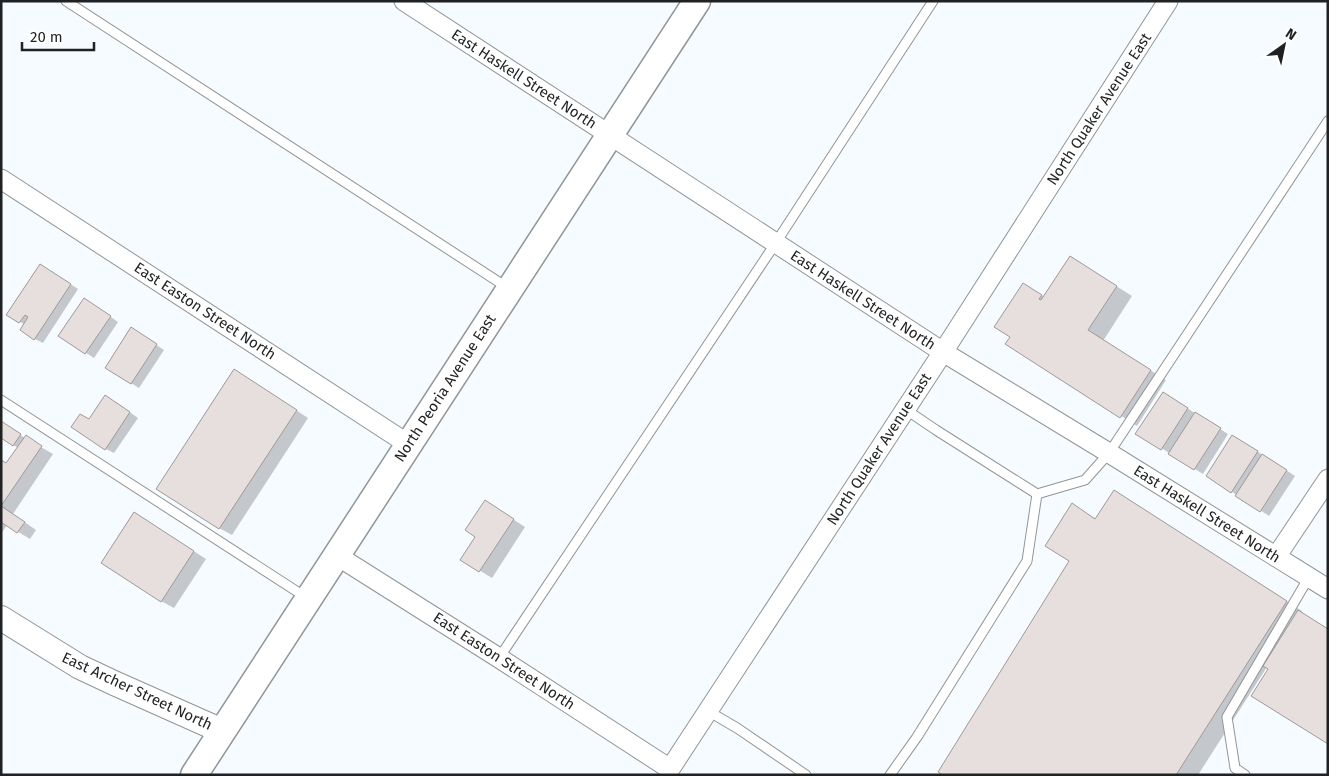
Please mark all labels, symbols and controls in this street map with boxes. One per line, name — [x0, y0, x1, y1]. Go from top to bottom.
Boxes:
scale bar — [22, 20, 95, 52]
north arrow — [1259, 20, 1309, 70]
street label: East Haskell Street North — [448, 25, 600, 133]
text: N — [1282, 25, 1299, 44]
text: 20 m — [30, 28, 63, 46]
street label: North Quaker Avenue East — [1043, 29, 1155, 188]
street label: East Haskell Street North — [787, 246, 939, 354]
street label: East Easton Street North — [131, 258, 279, 364]
street label: North Peoria Avenue East — [391, 310, 500, 465]
street label: North Quaker Avenue East — [823, 369, 935, 528]
street label: East Haskell Street North — [1130, 461, 1284, 567]
street label: East Easton Street North — [430, 608, 578, 714]
street label: East Archer Street North — [59, 648, 215, 734]

